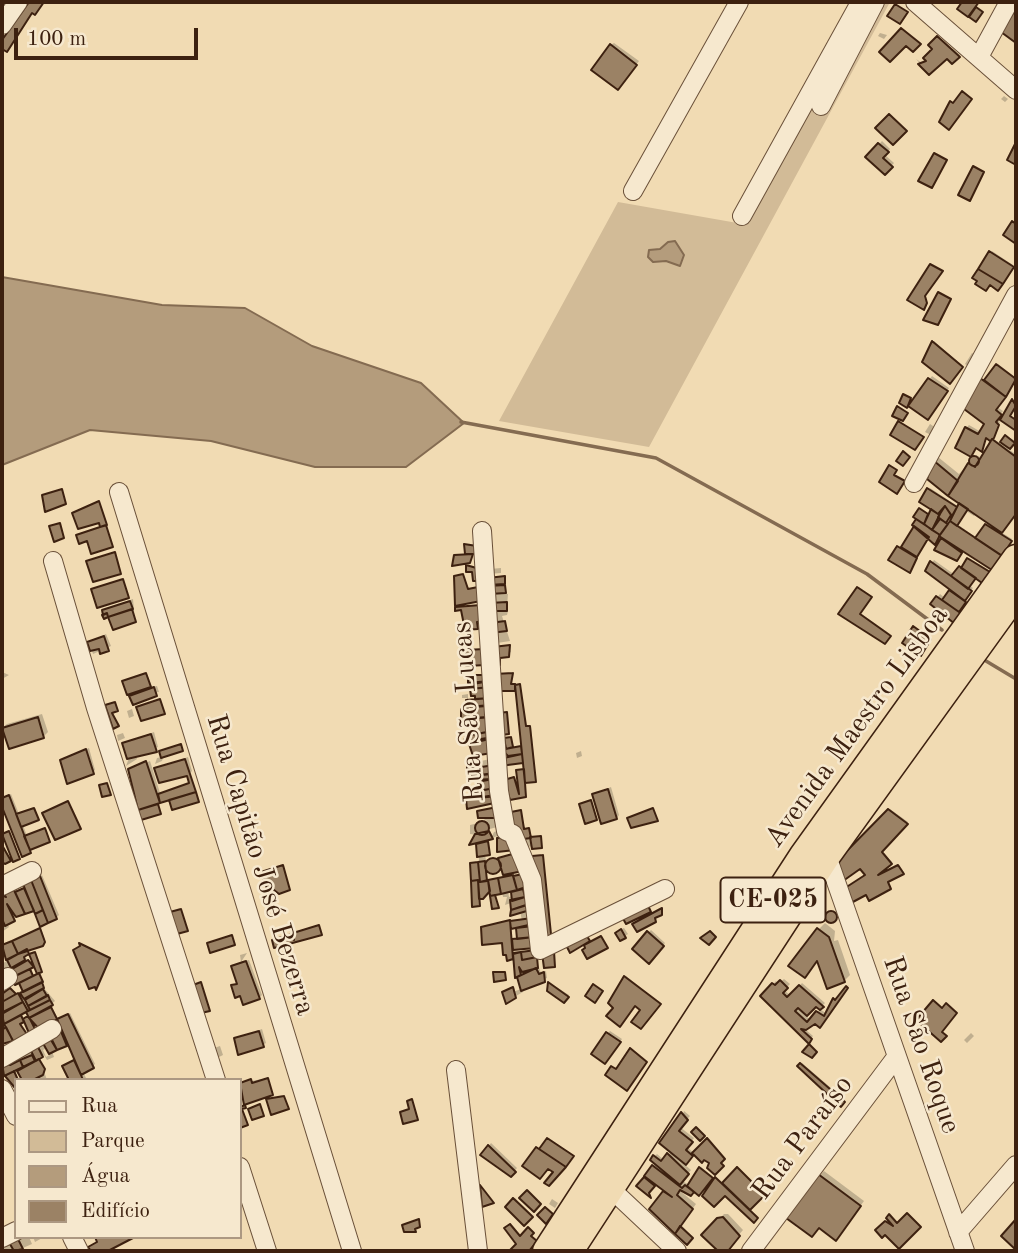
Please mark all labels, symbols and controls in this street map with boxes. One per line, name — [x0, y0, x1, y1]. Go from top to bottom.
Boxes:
scale bar — [18, 14, 201, 58]
text: 100 m — [27, 29, 86, 50]
street label: Avenida Maestro Lisboa — [758, 599, 956, 855]
street label: Rua São Lucas — [446, 620, 492, 804]
street label: Rua Capitão José Bezerra — [198, 711, 322, 1019]
road number: CE-025 — [720, 878, 826, 923]
street label: Rua São Roque — [875, 952, 967, 1138]
street label: Rua Paraíso — [745, 1069, 861, 1207]
legend — [14, 1078, 242, 1239]
text: Rua — [81, 1096, 118, 1117]
text: Parque — [81, 1131, 145, 1152]
text: Água — [81, 1166, 130, 1187]
text: Edifício — [81, 1201, 150, 1222]

